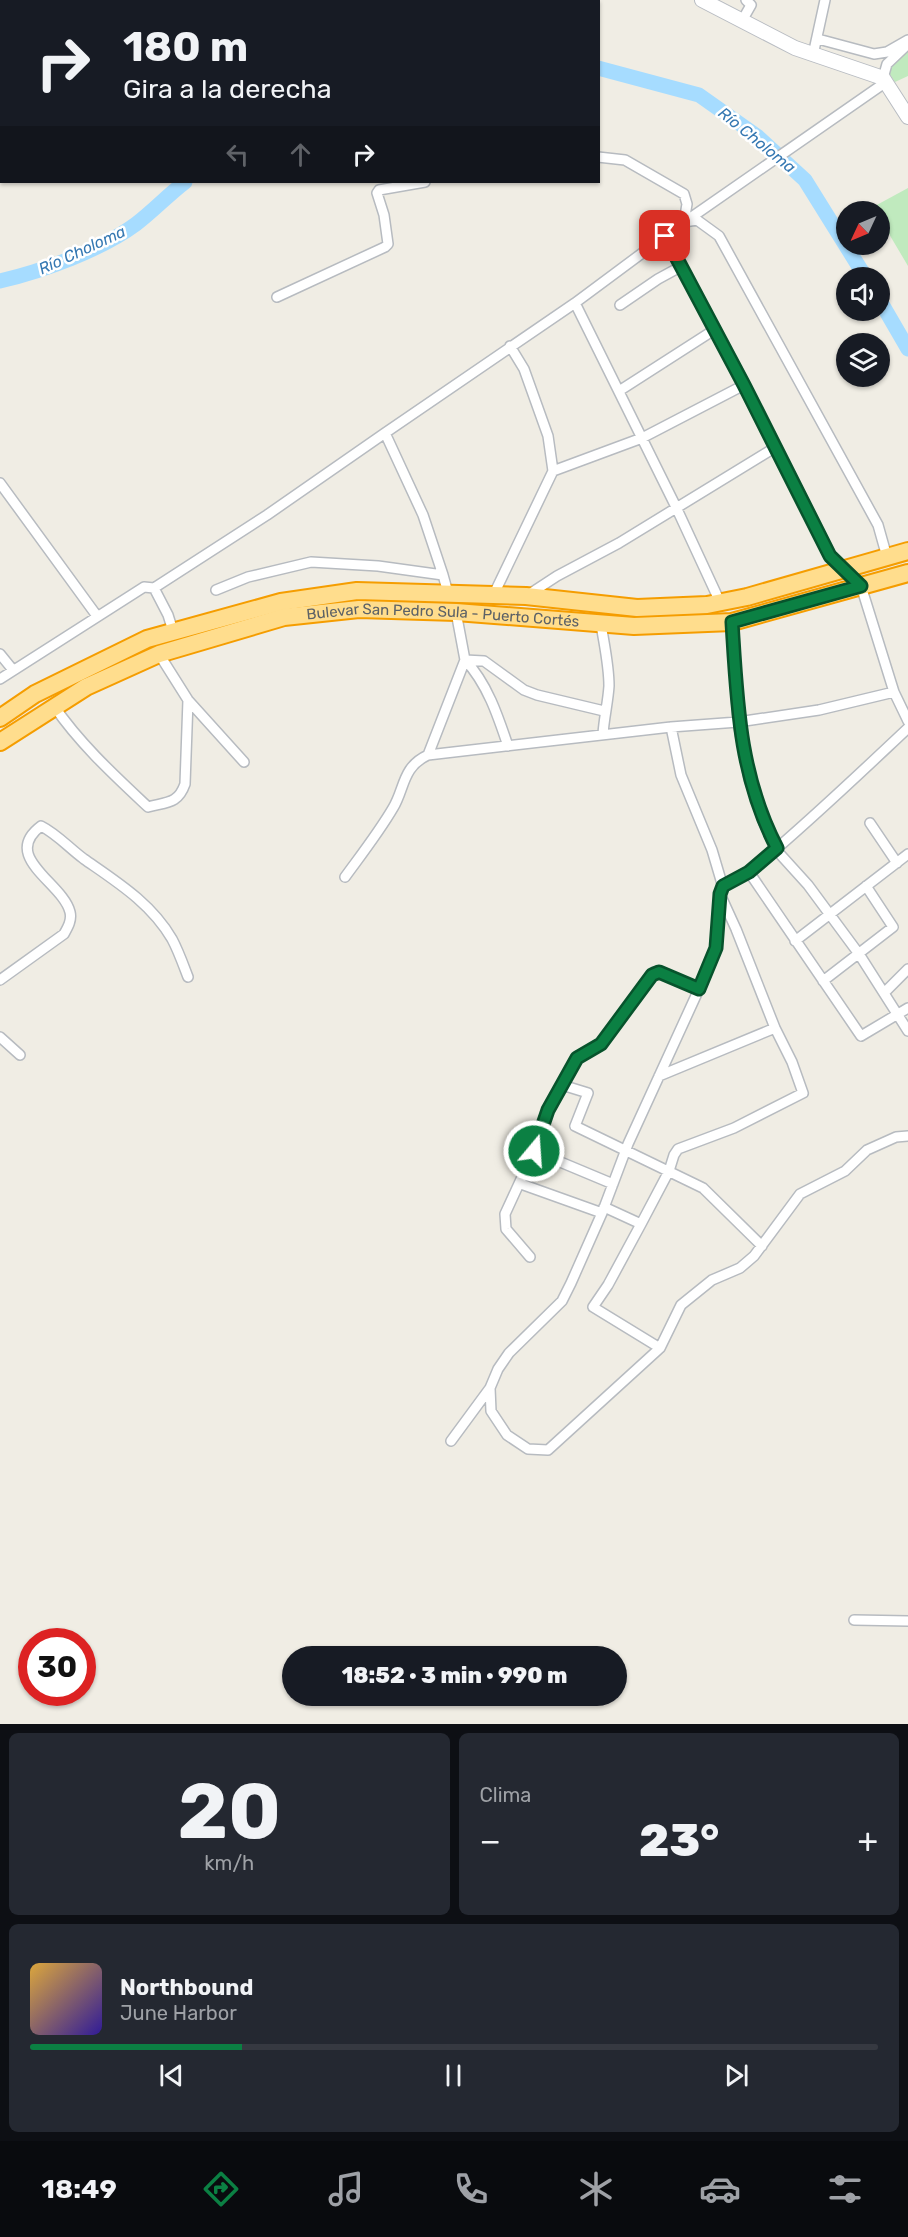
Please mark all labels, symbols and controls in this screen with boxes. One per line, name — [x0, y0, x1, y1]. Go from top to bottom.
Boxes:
text: 180 m — [123, 22, 248, 72]
icon: right — [24, 24, 102, 102]
text: Gira a la derecha — [123, 73, 332, 105]
water label: Río Choloma — [715, 103, 799, 177]
icon: left — [221, 138, 254, 171]
icon: ahead — [284, 138, 317, 171]
icon: right — [347, 138, 380, 171]
north arrow — [836, 201, 890, 255]
map controls — [836, 201, 890, 387]
pin — [639, 210, 690, 261]
icon: arrive — [648, 219, 681, 252]
water label: Río Choloma — [36, 222, 128, 278]
button: sound — [836, 267, 890, 321]
button: layers — [836, 333, 890, 387]
street label: Bulevar San Pedro Sula - Puerto Cortés — [306, 600, 580, 631]
position arrow — [502, 1119, 566, 1183]
speed limit sign: 30 — [18, 1628, 96, 1706]
text: 18:52 · 3 min · 990 m — [342, 1662, 567, 1689]
text: 20 — [177, 1765, 281, 1858]
text: Clima — [480, 1783, 531, 1807]
text: 23° — [639, 1814, 719, 1867]
text: − — [480, 1821, 501, 1860]
text: + — [857, 1821, 878, 1860]
text: km/h — [204, 1851, 254, 1875]
text: Northbound — [120, 1974, 253, 2001]
text: June Harbor — [120, 2001, 237, 2025]
icon: previous — [155, 2059, 188, 2092]
icon: pause — [437, 2059, 470, 2092]
icon: next — [720, 2059, 753, 2092]
icon: directions — [200, 2168, 242, 2210]
icon: music — [325, 2168, 367, 2210]
icon: phone — [450, 2168, 492, 2210]
icon: climate — [575, 2168, 617, 2210]
icon: car — [699, 2168, 741, 2210]
icon: filters — [824, 2168, 866, 2210]
text: 18:49 — [41, 2173, 117, 2205]

